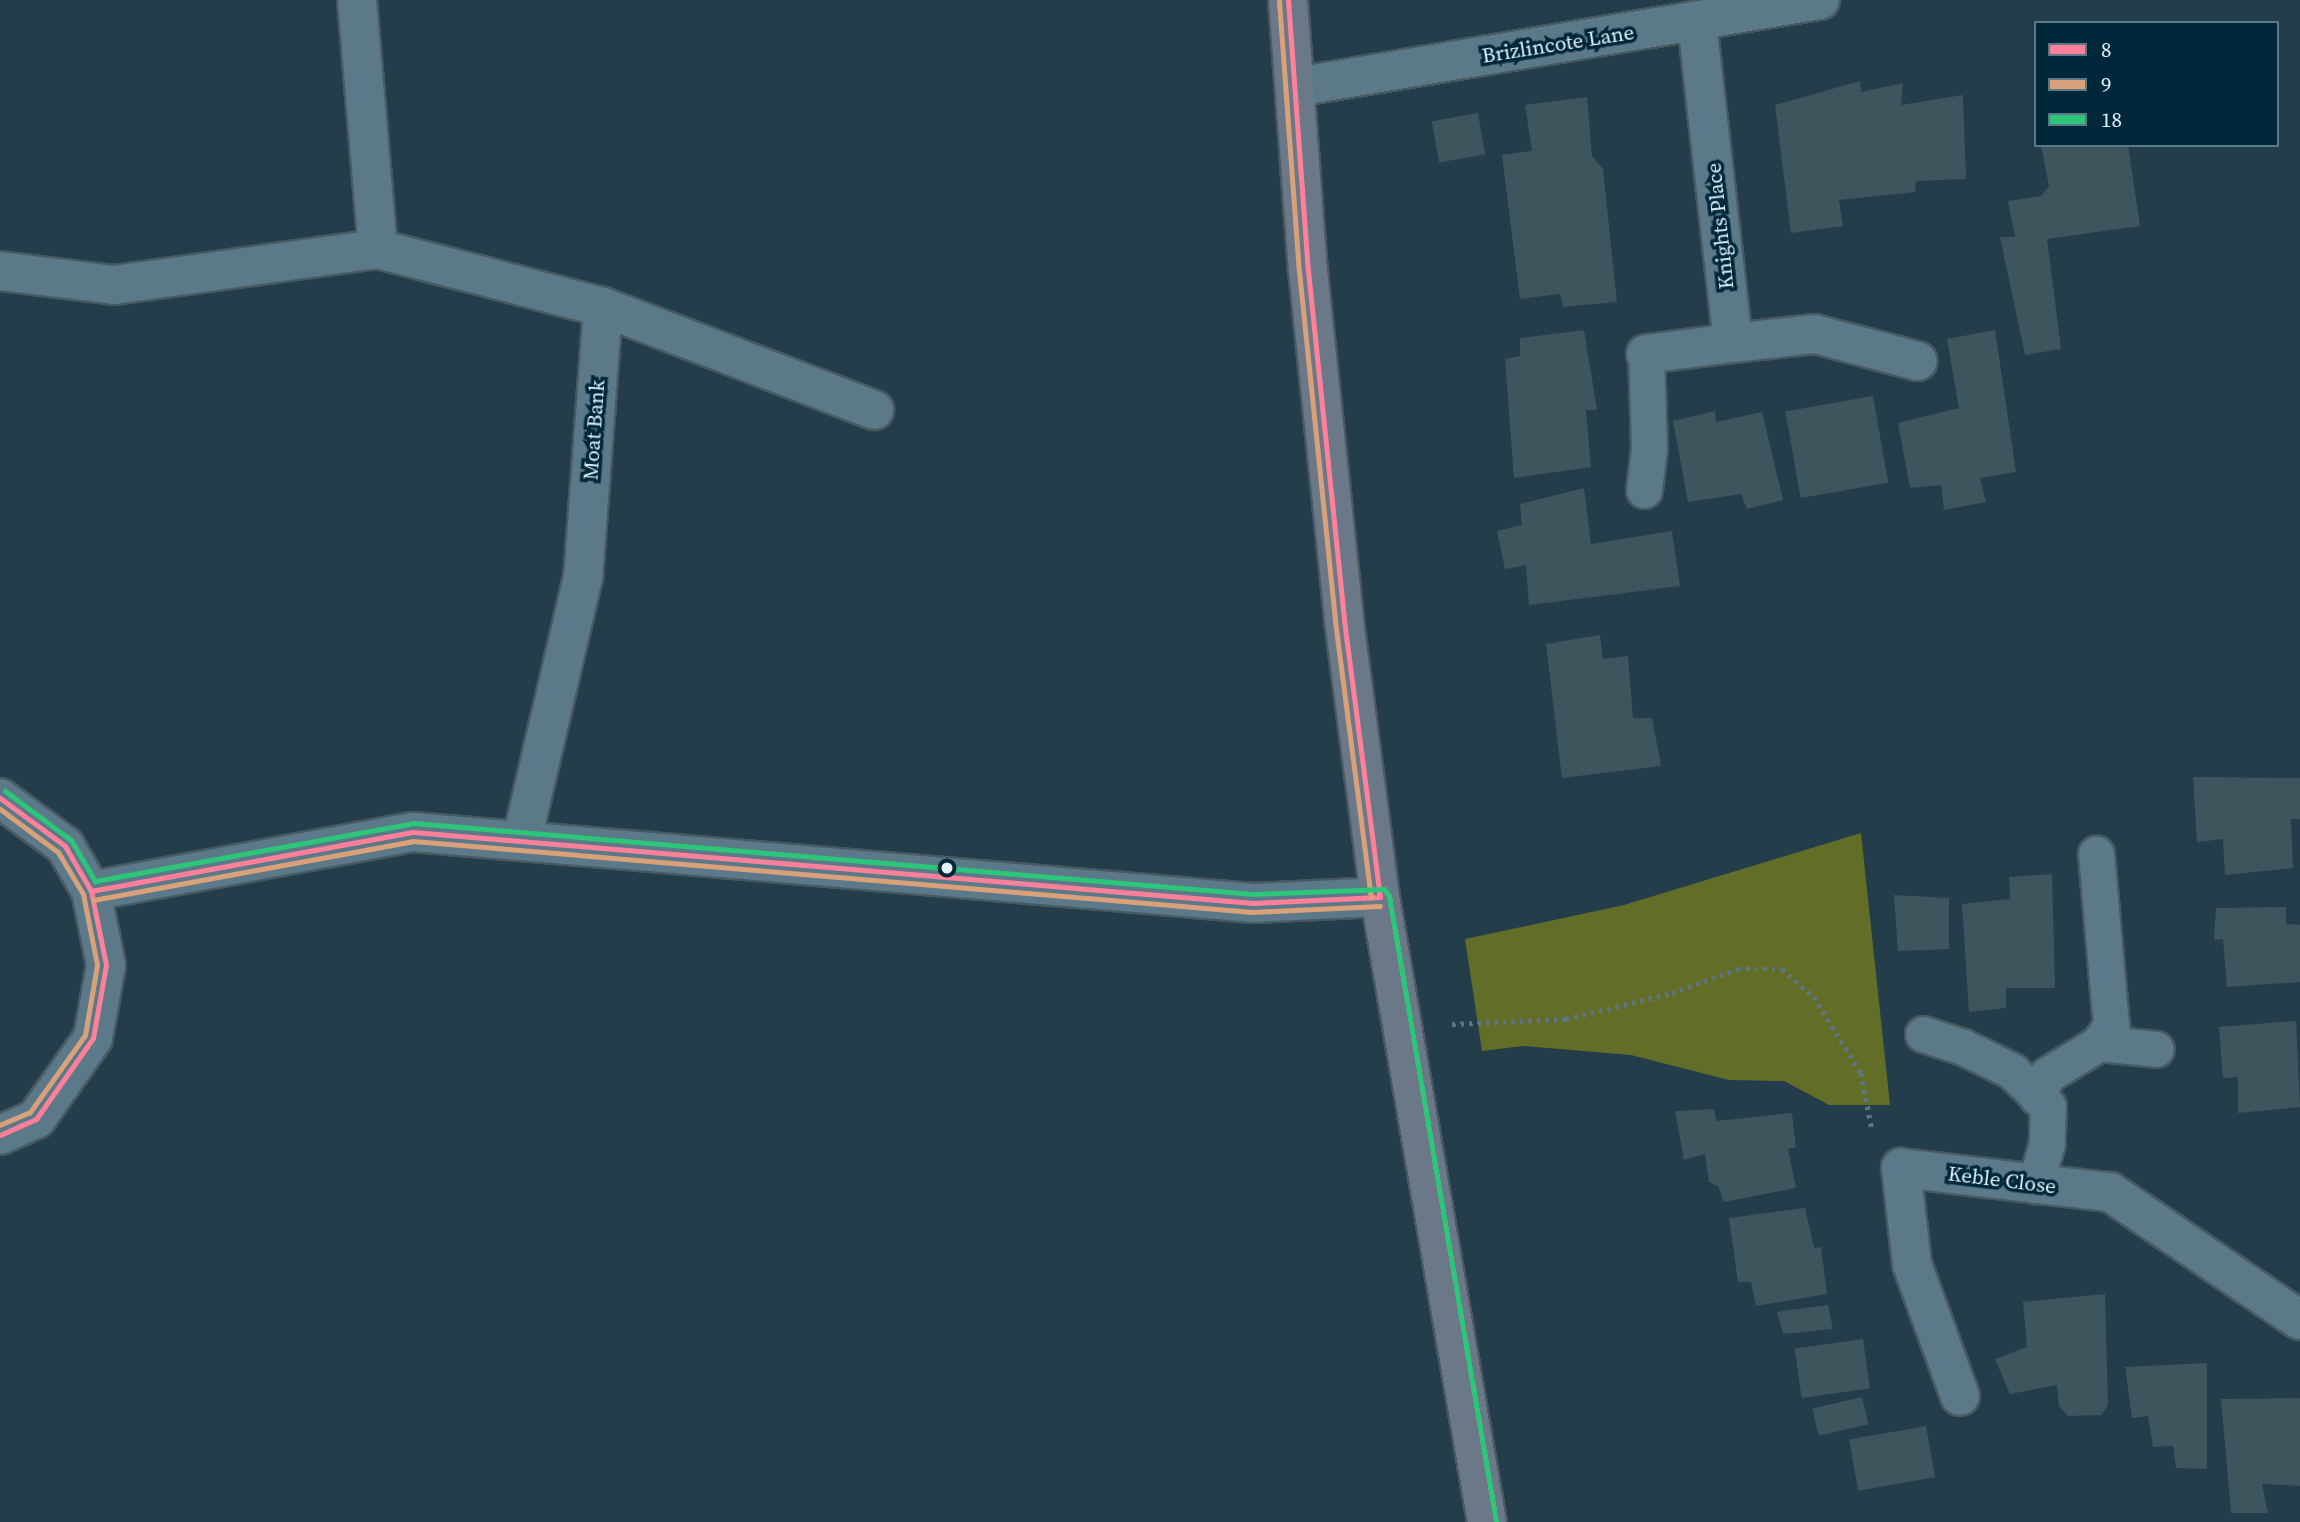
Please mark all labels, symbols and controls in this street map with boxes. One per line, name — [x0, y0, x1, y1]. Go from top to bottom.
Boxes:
street label: Brizlincote Lane — [1480, 20, 1636, 68]
legend — [2034, 21, 2279, 147]
text: 8 — [2101, 35, 2112, 64]
text: 9 — [2101, 70, 2112, 99]
text: 18 — [2101, 105, 2122, 134]
street label: Knights Place — [1701, 161, 1739, 291]
street label: Moat Bank — [578, 379, 610, 481]
unlabelled marker — [940, 861, 954, 875]
street label: Keble Close — [1947, 1161, 2057, 1199]

